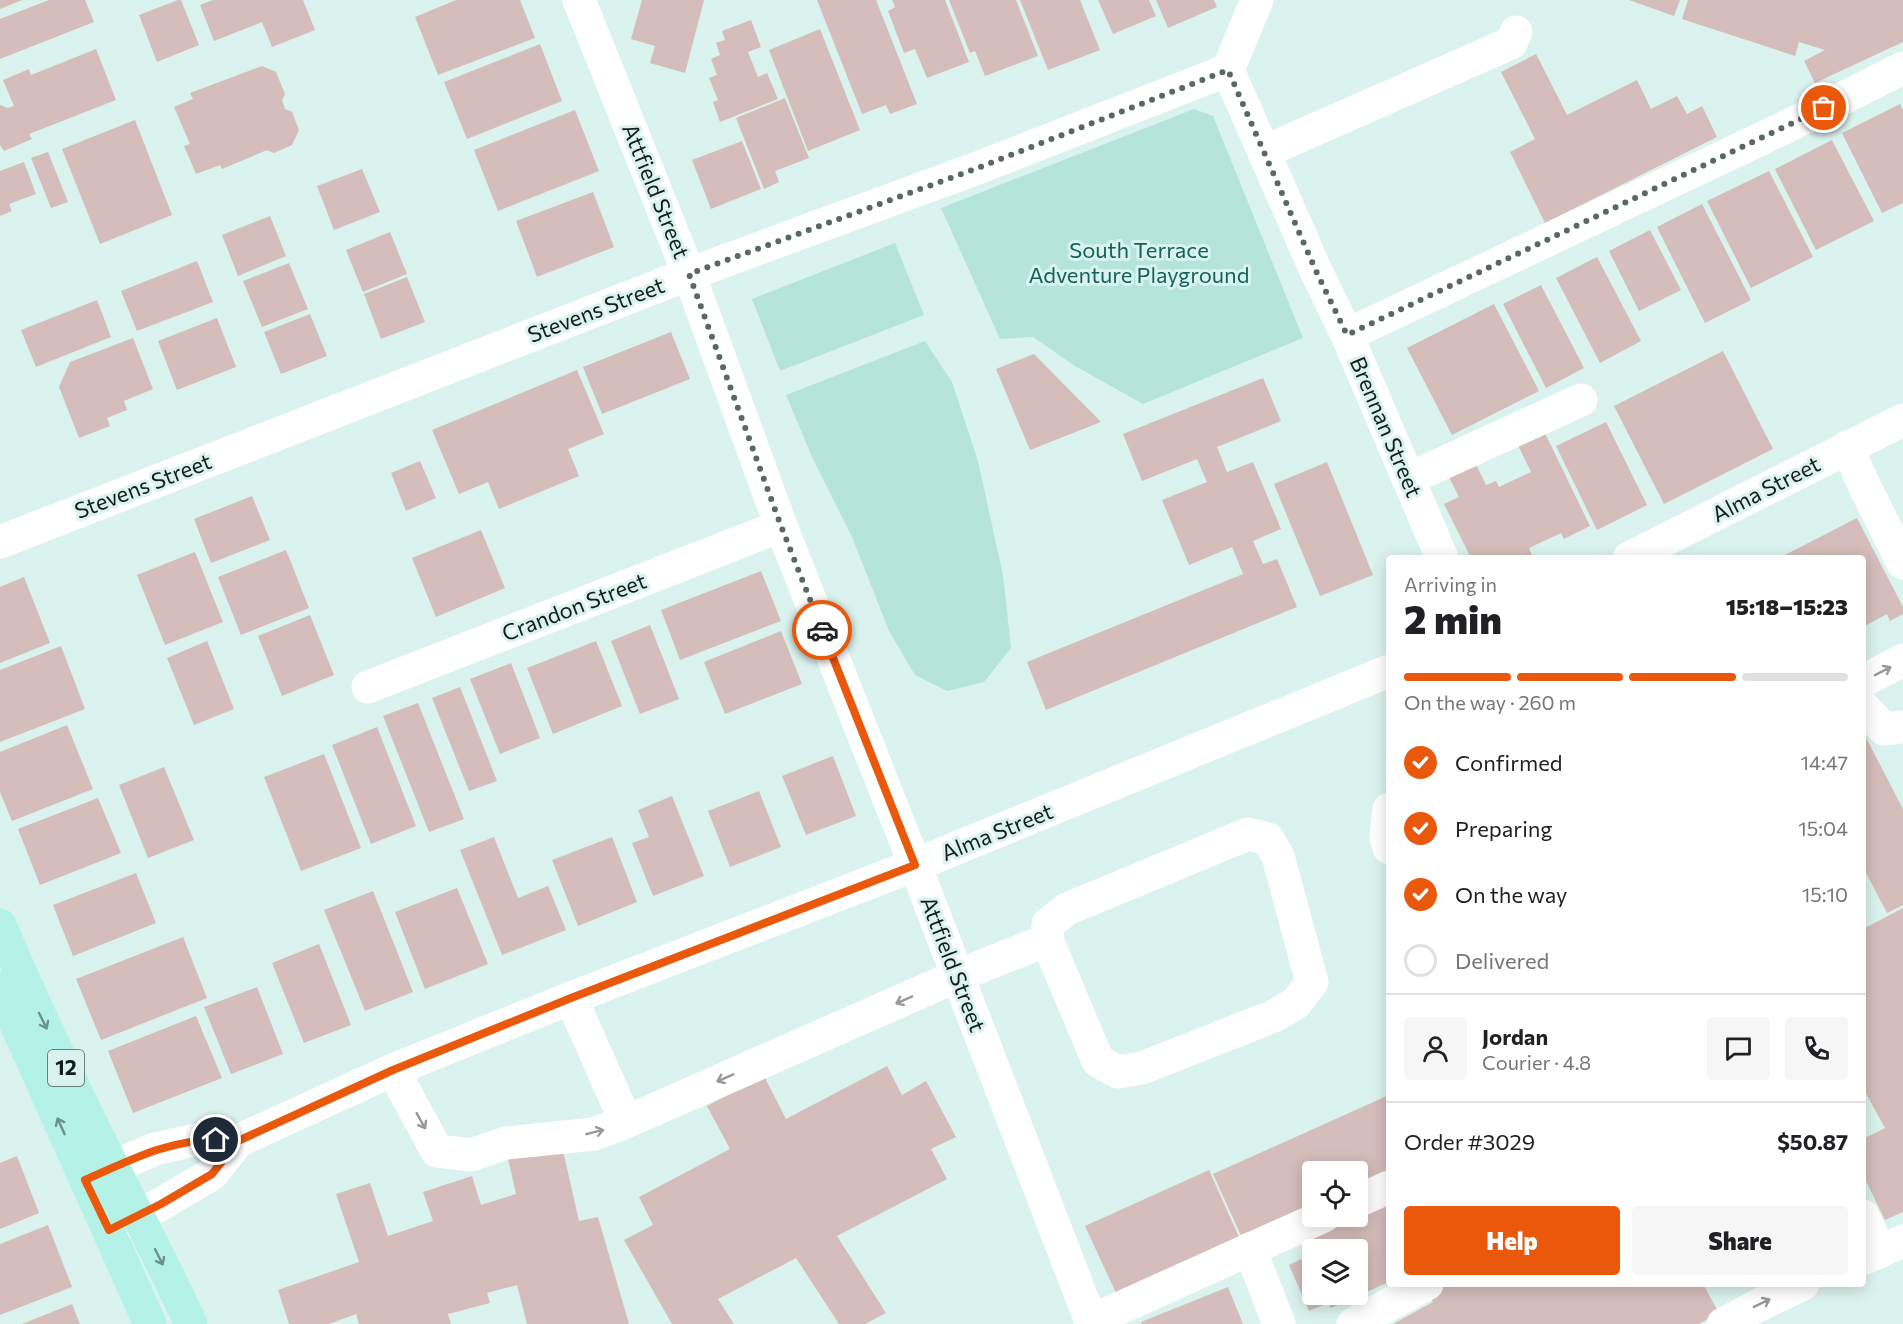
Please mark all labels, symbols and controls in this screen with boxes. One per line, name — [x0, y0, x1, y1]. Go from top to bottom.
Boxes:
pin — [1798, 82, 1849, 133]
icon: bag — [1807, 91, 1840, 124]
street label: Attfield Street — [617, 119, 696, 262]
park label: South Terrace Adventure Playground — [1029, 236, 1249, 288]
street label: Stevens Street — [524, 271, 668, 348]
street label: Brennan Street — [1345, 353, 1428, 501]
street label: Stevens Street — [71, 447, 215, 524]
street label: Alma Street — [1707, 450, 1824, 527]
street label: Crandon Street — [498, 567, 650, 646]
text: Arriving in — [1404, 572, 1497, 596]
text: 15:18–15:23 — [1726, 593, 1848, 620]
text: 2 min — [1404, 594, 1502, 642]
courier — [792, 600, 852, 660]
icon: car — [806, 614, 839, 647]
one-way arrow — [1873, 664, 1891, 676]
text: On the way · 260 m — [1404, 690, 1576, 714]
icon: check — [1404, 746, 1437, 779]
text: Confirmed — [1455, 749, 1562, 776]
text: 14:47 — [1801, 750, 1848, 774]
street label: Alma Street — [937, 797, 1057, 866]
icon: check — [1404, 812, 1437, 845]
text: Preparing — [1455, 815, 1552, 842]
text: 15:04 — [1798, 816, 1848, 840]
icon: check — [1404, 878, 1437, 911]
text: On the way — [1455, 881, 1567, 908]
text: 15:10 — [1802, 882, 1848, 906]
street label: Attfield Street — [915, 892, 992, 1035]
text: Delivered — [1455, 947, 1549, 974]
one-way arrow — [895, 994, 913, 1006]
one-way arrow — [38, 1012, 50, 1030]
button: person — [1404, 1017, 1467, 1080]
button: chat — [1707, 1017, 1770, 1080]
button: phone — [1785, 1017, 1848, 1080]
text: Jordan — [1482, 1023, 1548, 1050]
road number: 12 — [48, 1050, 84, 1086]
text: Courier · 4.8 — [1482, 1050, 1591, 1074]
one-way arrow — [717, 1073, 735, 1085]
one-way arrow — [416, 1112, 427, 1130]
pin — [190, 1114, 241, 1165]
one-way arrow — [55, 1118, 66, 1136]
icon: home — [199, 1123, 232, 1156]
one-way arrow — [585, 1126, 604, 1138]
text: Order #3029 — [1404, 1128, 1535, 1155]
text: $50.87 — [1777, 1128, 1848, 1155]
map controls — [1302, 1161, 1368, 1305]
button: locate — [1302, 1161, 1368, 1227]
button: Help — [1404, 1206, 1620, 1275]
button: Share — [1632, 1206, 1848, 1275]
button: layers — [1302, 1239, 1368, 1305]
one-way arrow — [154, 1247, 165, 1265]
one-way arrow — [1753, 1297, 1771, 1308]

